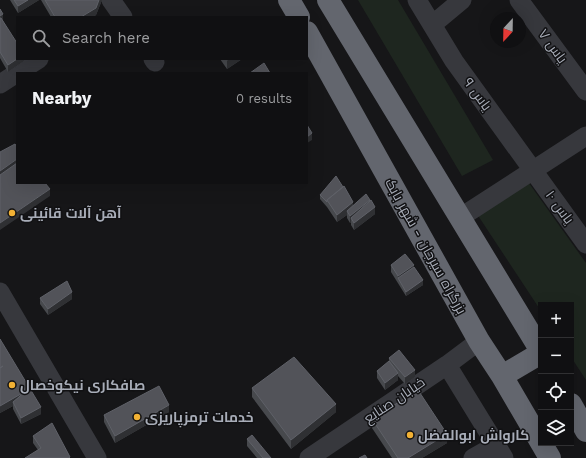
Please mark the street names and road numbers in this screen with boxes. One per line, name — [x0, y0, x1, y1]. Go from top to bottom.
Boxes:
street label: یاس ۷ — [535, 26, 571, 66]
street label: یاس ۹ — [461, 74, 495, 114]
street label: بزرگراه سیرجان - شهر بابک — [382, 175, 470, 317]
street label: یاس ۱۰ — [543, 187, 578, 227]
street label: خیابان صنایع — [360, 374, 428, 427]

